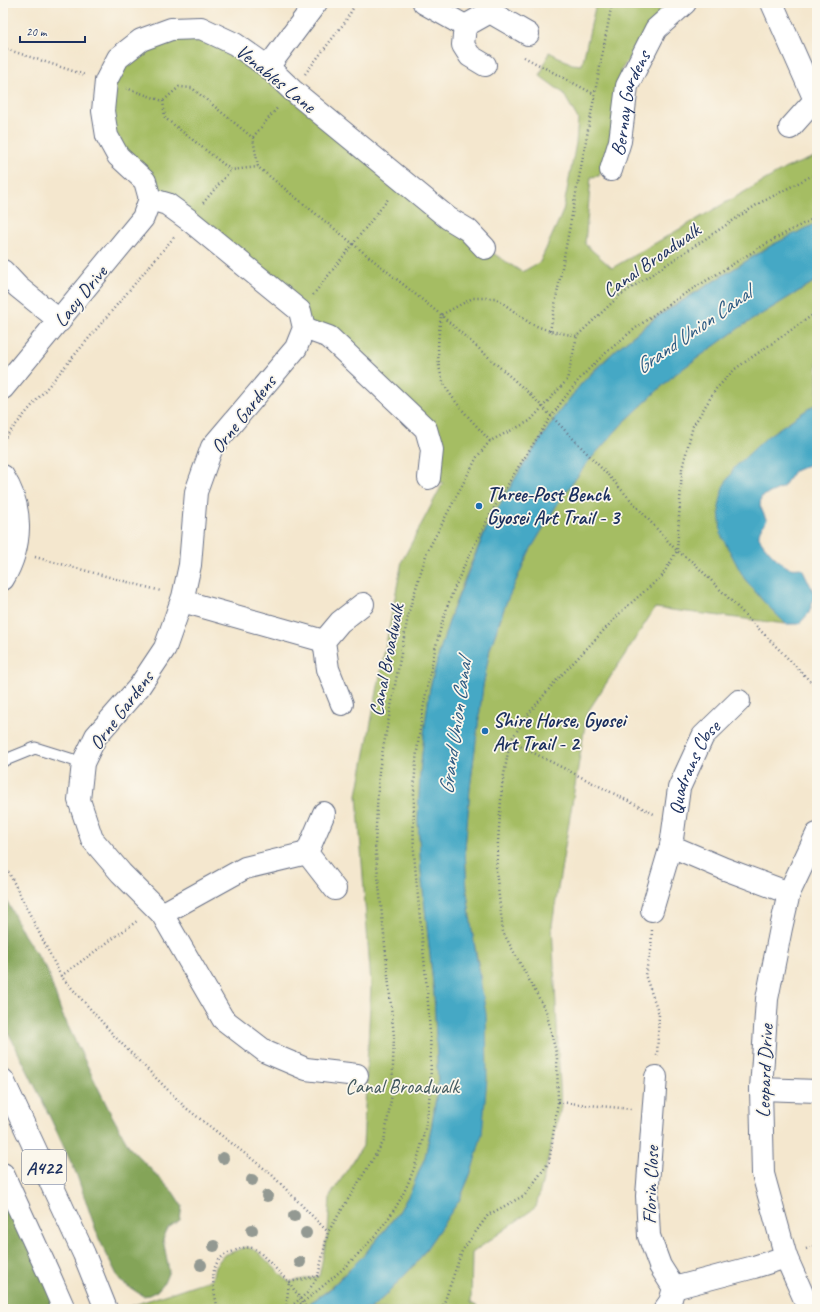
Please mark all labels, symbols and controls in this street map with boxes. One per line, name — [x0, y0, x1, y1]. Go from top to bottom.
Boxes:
scale bar — [20, 18, 85, 44]
text: 20 m — [26, 24, 48, 40]
street label: Venables Lane — [231, 39, 322, 119]
street label: Bernay Gardens — [604, 45, 657, 159]
street label: Canal Broadwalk — [598, 217, 706, 303]
street label: Lacy Drive — [48, 259, 114, 332]
water label: Grand Union Canal — [630, 276, 762, 380]
street label: Orne Gardens — [205, 368, 283, 458]
place label: Three-Post Bench Gyosei Art Trail - 3 — [487, 482, 621, 530]
marker: Three-Post Bench Gyosei Art Trail - 3 — [474, 501, 484, 511]
street label: Canal Broadwalk — [363, 600, 410, 718]
water label: Grand Union Canal — [433, 651, 478, 796]
street label: Orne Gardens — [84, 664, 161, 755]
place label: Shire Horse, Gyosei Art Trail - 2 — [493, 708, 628, 756]
street label: Quadrans Close — [663, 713, 726, 816]
marker: Shire Horse, Gyosei Art Trail - 2 — [480, 726, 490, 736]
street label: Leopard Drive — [750, 1022, 779, 1118]
park label: Canal Broadwalk — [345, 1074, 460, 1099]
street label: Florin Close — [637, 1144, 664, 1224]
road number: A422 — [22, 1150, 66, 1184]

